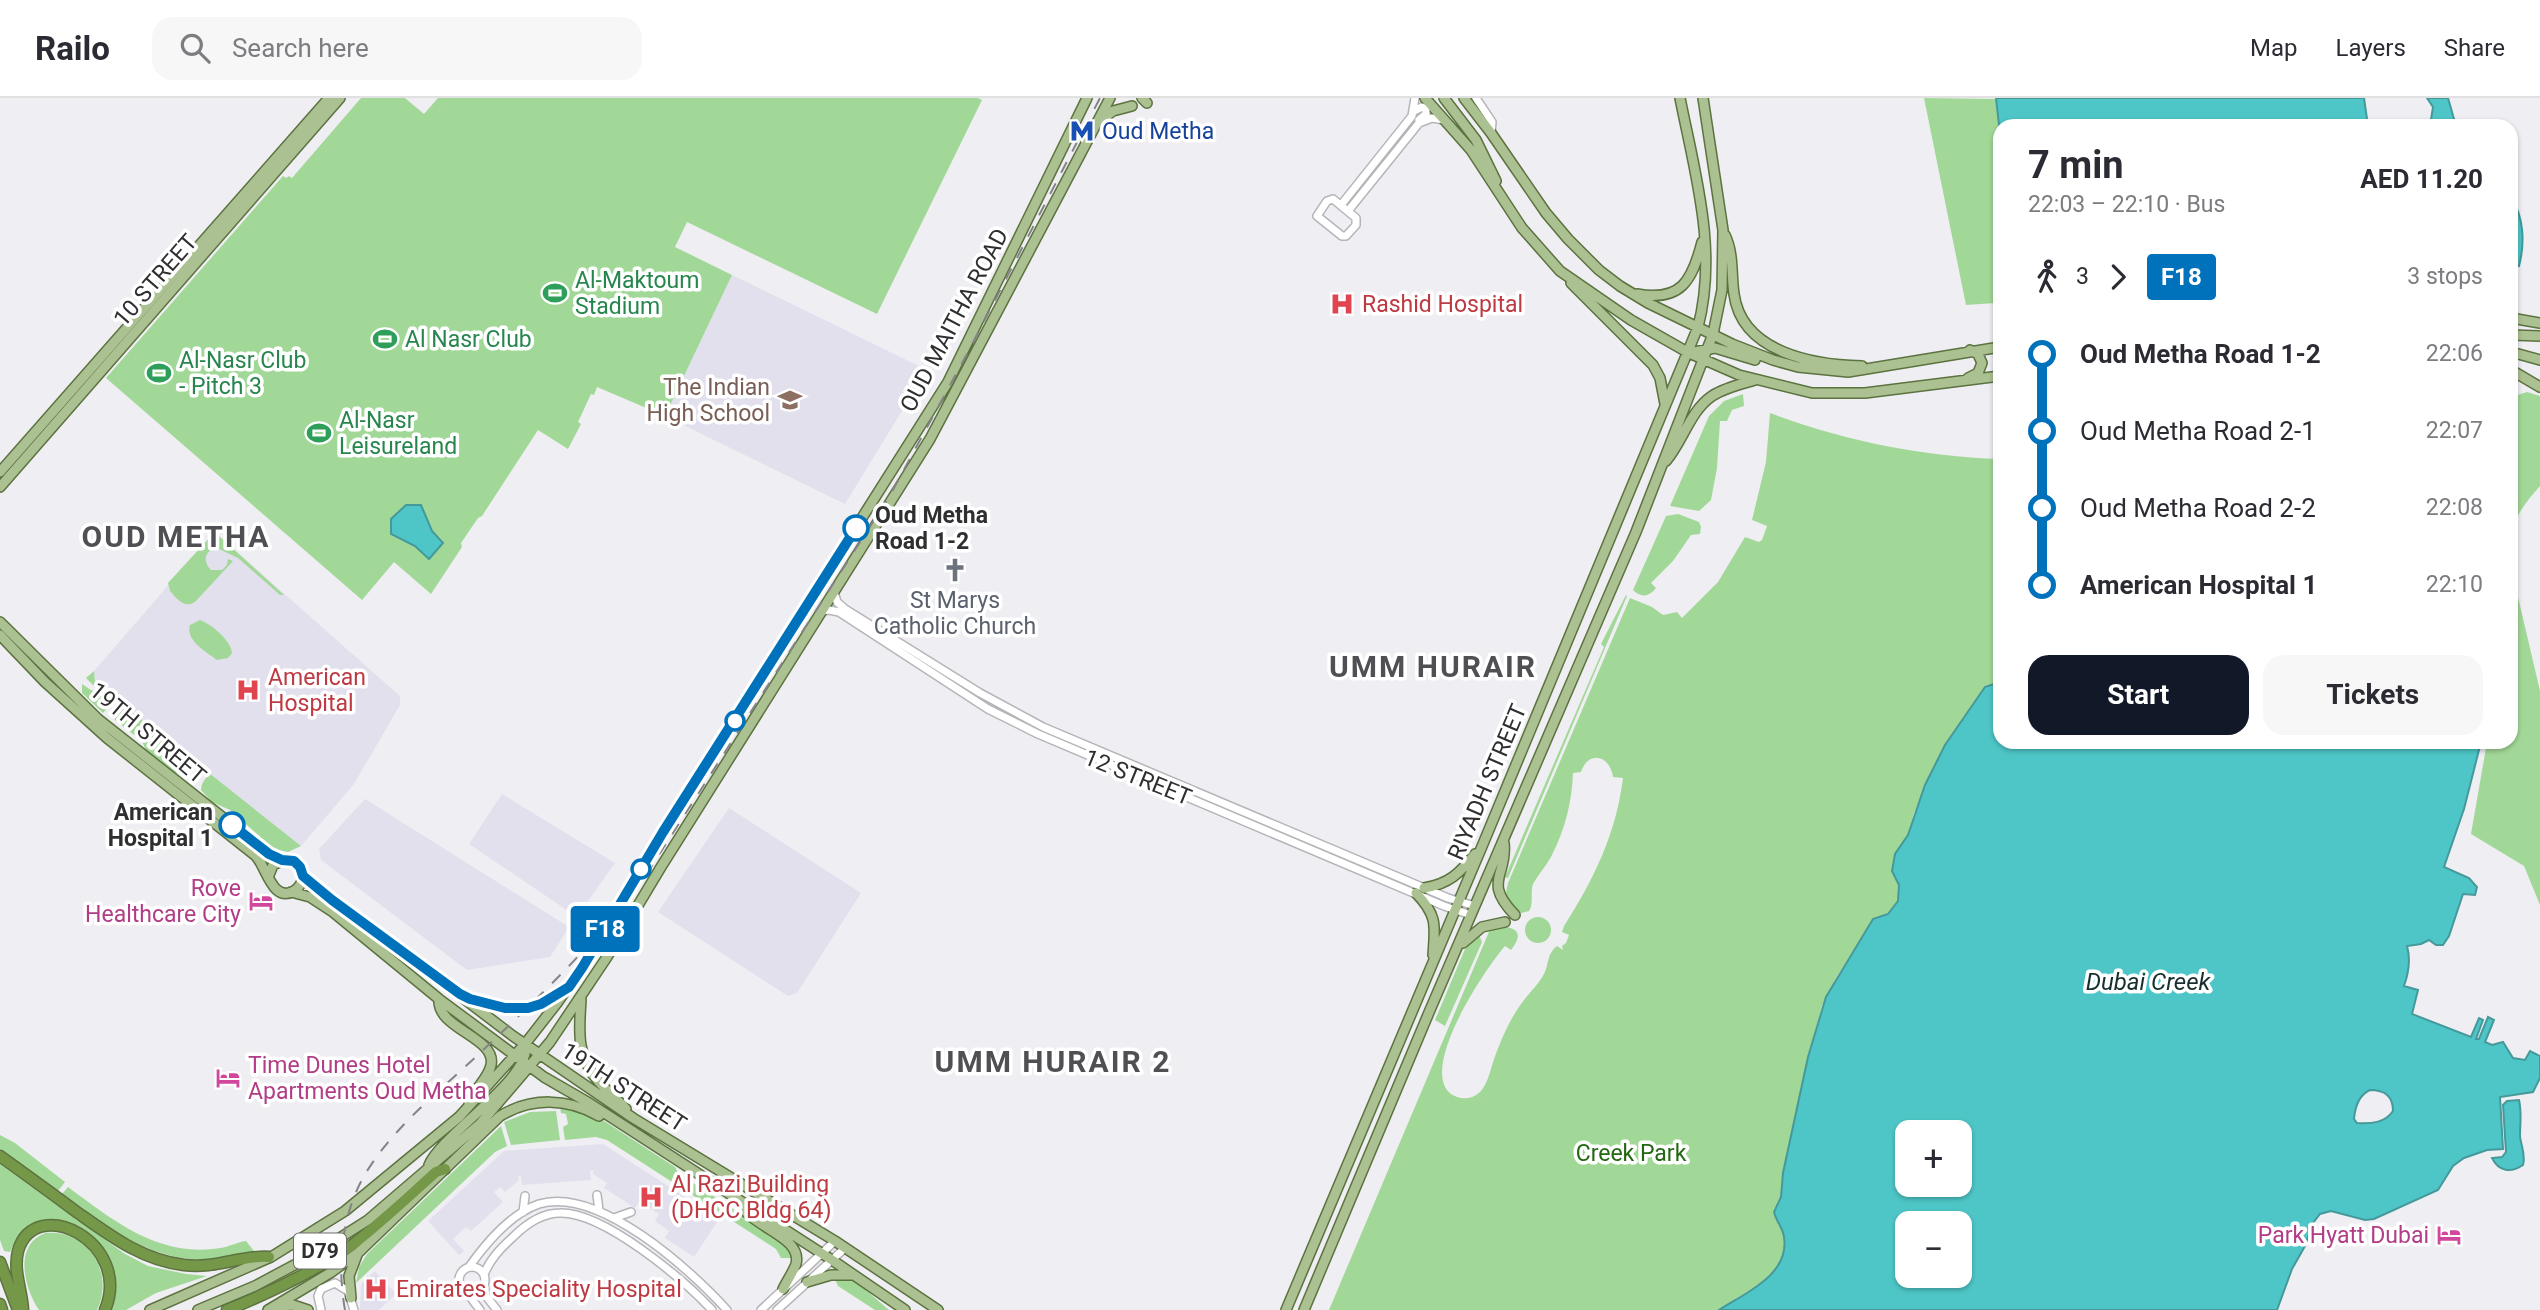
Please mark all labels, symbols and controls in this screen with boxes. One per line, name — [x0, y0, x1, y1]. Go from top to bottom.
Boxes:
search box — [152, 17, 642, 80]
text: Railo — [35, 29, 110, 68]
icon: search — [176, 29, 214, 67]
text: Search here — [232, 33, 369, 63]
text: Map — [2250, 34, 2298, 62]
text: Layers — [2336, 34, 2406, 62]
text: Share — [2444, 34, 2505, 62]
metro station icon: Oud Metha — [1068, 117, 1096, 145]
place label: Oud Metha — [1102, 118, 1214, 145]
text: 7 min — [2028, 143, 2124, 187]
text: AED 11.20 — [2360, 164, 2483, 194]
text: 22:03 – 22:10 · Bus — [2028, 191, 2225, 218]
street label: OUD MAITHA ROAD — [895, 224, 1014, 416]
street label: 10 STREET — [108, 229, 203, 332]
icon: walk — [2028, 258, 2066, 296]
icon: forward — [2099, 258, 2137, 296]
text: 3 — [2076, 263, 2089, 290]
text: F18 — [2161, 263, 2202, 291]
text: 3 stops — [2407, 263, 2483, 290]
place label: Al-Maktoum Stadium — [575, 267, 699, 320]
sports icon: Al-Maktoum Stadium — [541, 279, 569, 307]
hospital icon: Rashid Hospital — [1328, 290, 1356, 318]
place label: Rashid Hospital — [1362, 291, 1523, 318]
sports icon: Al Nasr Club — [371, 325, 399, 353]
place label: Al Nasr Club — [405, 326, 532, 353]
text: Oud Metha Road 1-2 — [2080, 339, 2321, 369]
text: 22:06 — [2426, 340, 2483, 367]
place label: Al-Nasr Club - Pitch 3 — [179, 347, 306, 400]
sports icon: Al-Nasr Club - Pitch 3 — [145, 359, 173, 387]
place label: The Indian High School — [647, 374, 770, 427]
school or university icon: The Indian High School — [776, 386, 804, 414]
place label: Al-Nasr Leisureland — [339, 407, 457, 460]
text: Oud Metha Road 2-1 — [2080, 416, 2316, 446]
text: 22:07 — [2426, 417, 2483, 444]
sports icon: Al-Nasr Leisureland — [305, 419, 333, 447]
text: Oud Metha Road 2-2 — [2080, 493, 2316, 523]
text: 22:08 — [2426, 494, 2483, 521]
place label: Oud Metha Road 1-2 — [875, 502, 988, 555]
marker: Oud Metha Road 1-2 — [843, 515, 869, 541]
district label: OUD METHA — [81, 519, 271, 554]
church icon: St Marys Catholic Church — [941, 556, 969, 584]
text: American Hospital 1 — [2080, 570, 2317, 600]
text: 22:10 — [2426, 571, 2483, 598]
place label: St Marys Catholic Church — [874, 587, 1036, 640]
district label: UMM HURAIR — [1329, 649, 1537, 684]
button: Start — [2028, 655, 2249, 735]
button: Tickets — [2263, 655, 2483, 735]
place label: American Hospital — [268, 664, 366, 717]
hospital icon: American Hospital — [234, 676, 262, 704]
street label: 19TH STREET — [84, 677, 211, 790]
street label: RIYADH STREET — [1442, 700, 1533, 864]
unlabelled marker — [725, 711, 745, 731]
street label: 12 STREET — [1080, 744, 1196, 811]
place label: American Hospital 1 — [108, 799, 213, 852]
marker: American Hospital 1 — [219, 812, 245, 838]
unlabelled marker — [631, 859, 651, 879]
place label: Rove Healthcare City — [85, 875, 241, 928]
hotel icon: Rove Healthcare City — [247, 887, 275, 915]
line badge: F18 — [565, 906, 645, 952]
text: F18 — [585, 915, 625, 943]
water label: Dubai Creek — [2086, 968, 2212, 996]
street label: 19TH STREET — [556, 1037, 691, 1138]
district label: UMM HURAIR 2 — [935, 1044, 1171, 1079]
place label: Time Dunes Hotel Apartments Oud Metha — [248, 1052, 487, 1105]
hotel icon: Time Dunes Hotel Apartments Oud Metha — [214, 1064, 242, 1092]
map controls — [1895, 1120, 1972, 1288]
button: + — [1895, 1120, 1972, 1197]
park label: Creek Park — [1576, 1140, 1687, 1167]
place label: Al Razi Building (DHCC Bldg 64) — [671, 1171, 831, 1224]
hospital icon: Al Razi Building (DHCC Bldg 64) — [637, 1183, 665, 1211]
button: − — [1895, 1211, 1972, 1288]
hotel icon: Park Hyatt Dubai — [2435, 1221, 2463, 1249]
place label: Park Hyatt Dubai — [2258, 1222, 2429, 1249]
road number: D79 — [294, 1234, 346, 1268]
hospital icon: Emirates Speciality Hospital — [362, 1275, 390, 1303]
place label: Emirates Speciality Hospital — [396, 1276, 682, 1303]

